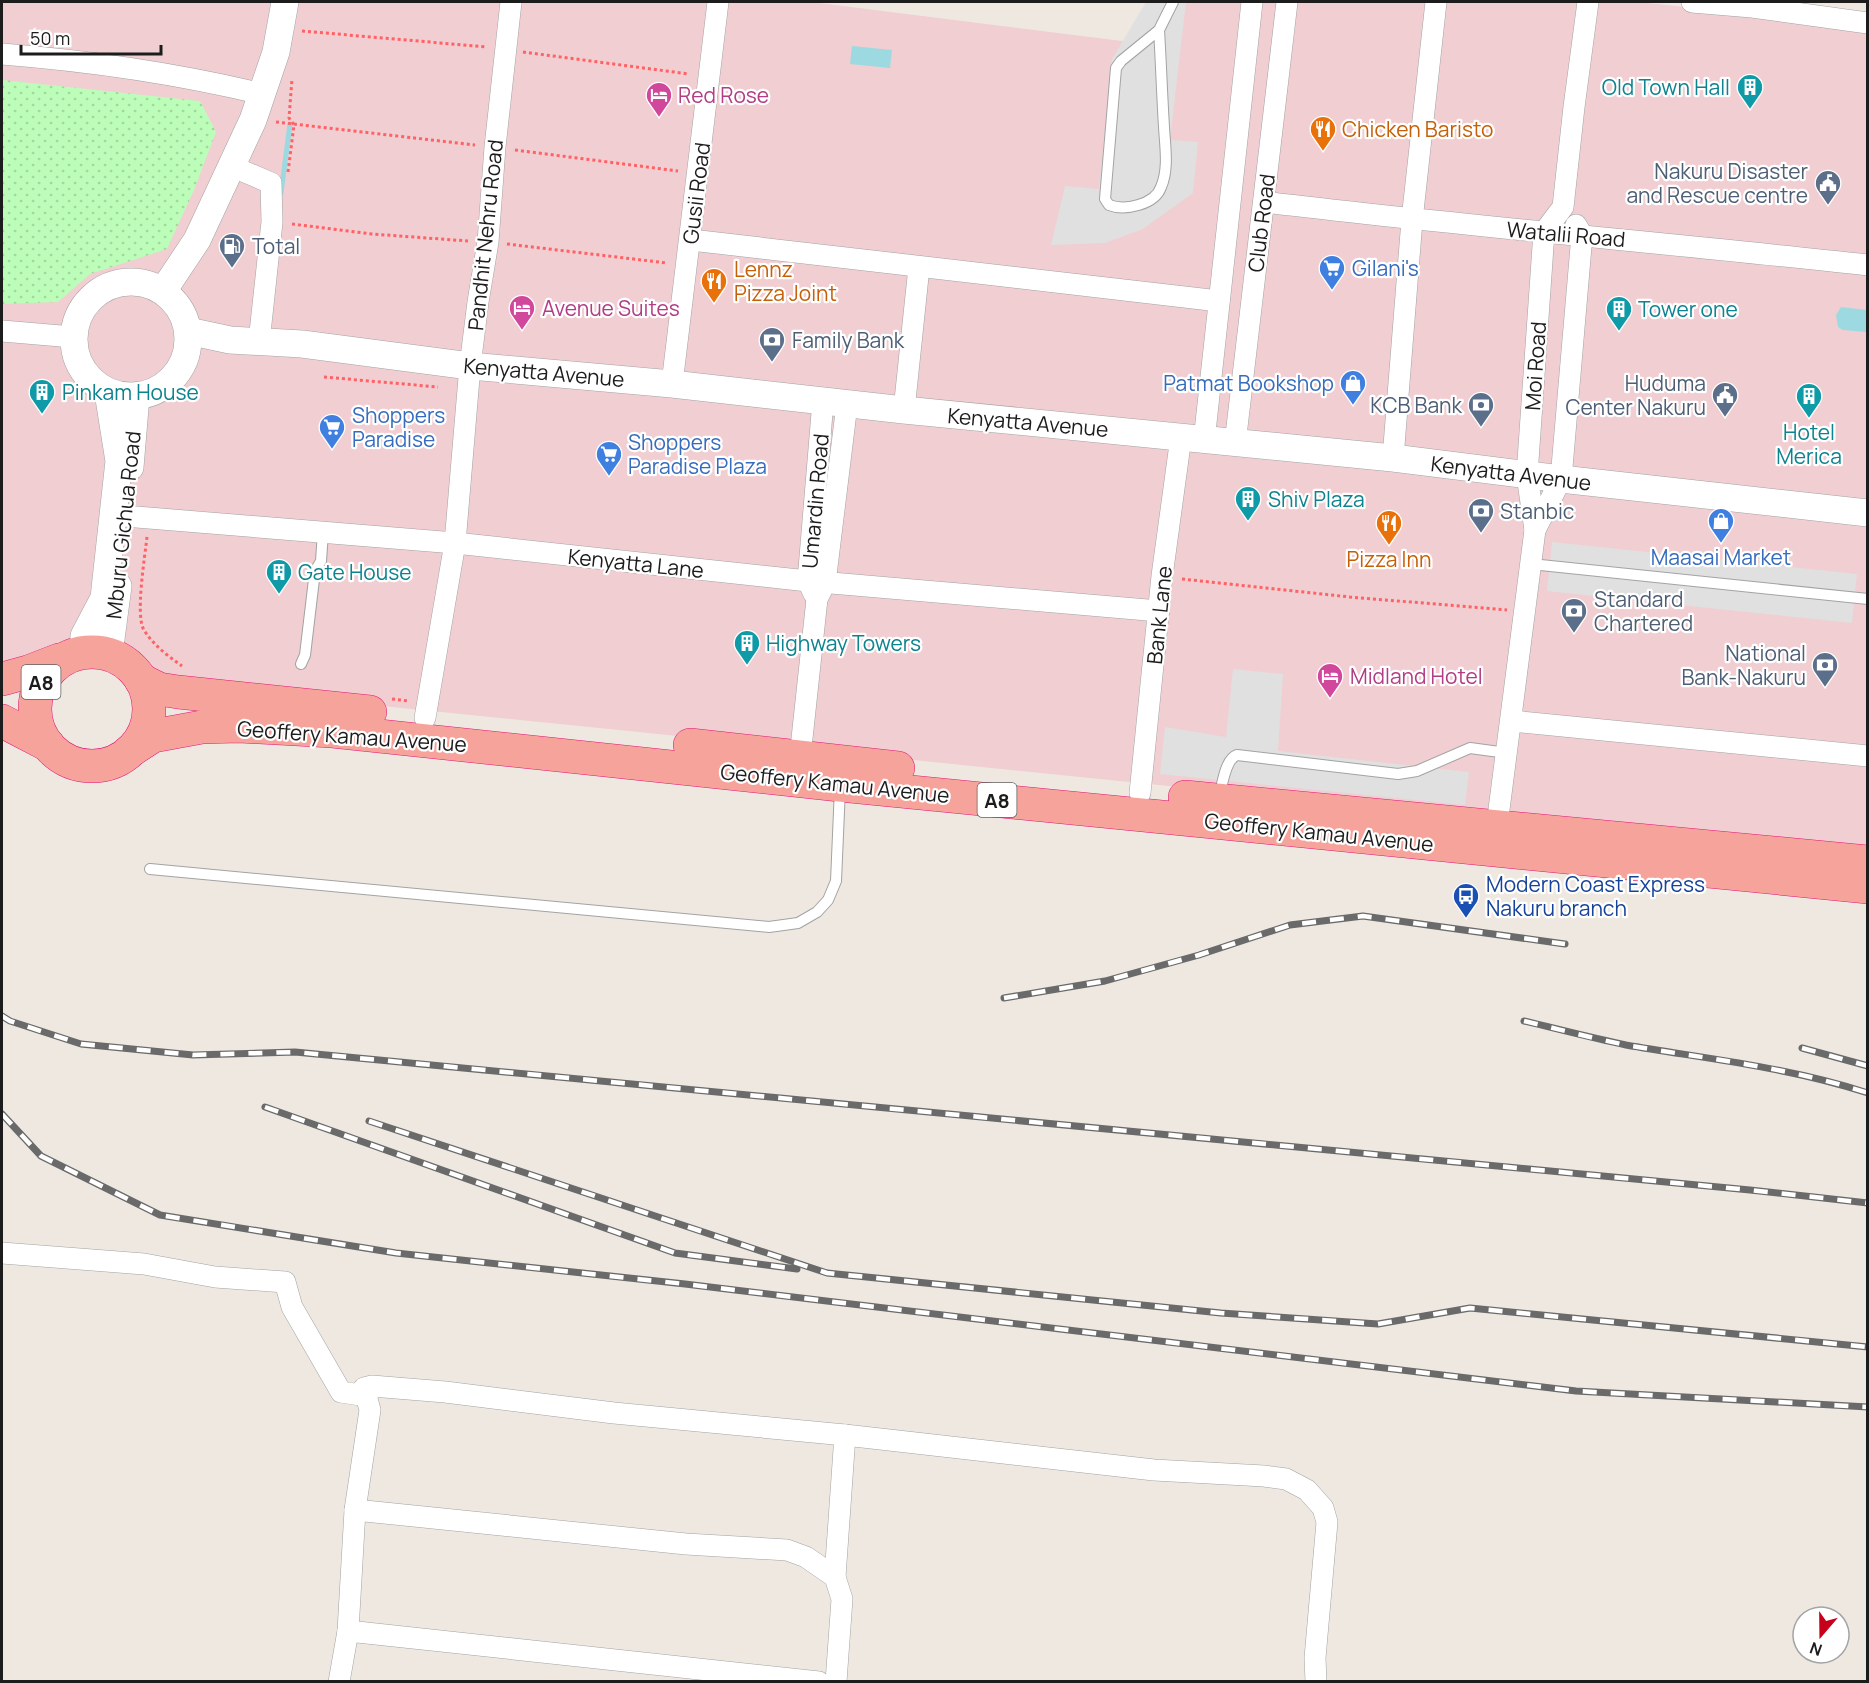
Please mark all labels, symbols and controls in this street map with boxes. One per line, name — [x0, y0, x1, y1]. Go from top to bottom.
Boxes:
scale bar — [21, 18, 160, 56]
text: 50 m — [30, 26, 70, 50]
building icon: Old Town Hall — [1735, 72, 1765, 110]
place label: Old Town Hall — [1602, 73, 1730, 101]
hotel icon: Red Rose — [644, 80, 674, 118]
place label: Red Rose — [678, 81, 769, 109]
restaurant icon: Chicken Baristo — [1308, 114, 1338, 152]
place label: Chicken Baristo — [1342, 115, 1493, 143]
street label: Pandhit Nehru Road — [461, 138, 509, 332]
street label: Gusii Road — [676, 141, 716, 245]
place label: Nakuru Disaster and Rescue centre — [1626, 157, 1808, 209]
public building icon: Nakuru Disaster and Rescue centre — [1813, 168, 1843, 206]
street label: Club Road — [1241, 172, 1281, 274]
street label: Watalii Road — [1505, 215, 1627, 253]
fuel station icon: Total — [217, 231, 247, 269]
place label: Total — [252, 232, 300, 260]
supermarket icon: Gilani's — [1317, 253, 1347, 291]
place label: Gilani's — [1352, 254, 1419, 282]
place label: Lennz Pizza Joint — [734, 255, 837, 307]
restaurant icon: Lennz Pizza Joint — [699, 266, 729, 304]
hotel icon: Avenue Suites — [507, 293, 537, 331]
place label: Avenue Suites — [542, 294, 680, 322]
building icon: Tower one — [1604, 294, 1634, 332]
place label: Tower one — [1638, 295, 1738, 323]
street label: Moi Road — [1518, 321, 1552, 411]
bank icon: Family Bank — [757, 325, 787, 363]
place label: Family Bank — [792, 326, 905, 354]
street label: Kenyatta Avenue — [462, 351, 626, 393]
shop icon: Patmat Bookshop — [1338, 368, 1368, 406]
place label: Patmat Bookshop — [1163, 369, 1334, 397]
place label: Huduma Center Nakuru — [1566, 369, 1706, 421]
building icon: Pinkam House — [27, 377, 57, 415]
place label: Pinkam House — [62, 378, 199, 406]
public building icon: Huduma Center Nakuru — [1710, 380, 1740, 418]
building icon: Hotel Merica — [1794, 381, 1824, 419]
bank icon: KCB Bank — [1466, 390, 1496, 428]
place label: KCB Bank — [1370, 391, 1463, 419]
place label: Shoppers Paradise — [352, 401, 445, 453]
street label: Kenyatta Avenue — [946, 401, 1110, 443]
supermarket icon: Shoppers Paradise — [317, 412, 347, 450]
place label: Hotel Merica — [1776, 418, 1842, 470]
place label: Shoppers Paradise Plaza — [628, 428, 767, 480]
street label: Mburu Gichua Road — [99, 430, 147, 620]
street label: Umardin Road — [795, 432, 835, 570]
supermarket icon: Shoppers Paradise Plaza — [594, 439, 624, 477]
street label: Kenyatta Avenue — [1429, 449, 1593, 497]
building icon: Shiv Plaza — [1233, 484, 1263, 522]
place label: Shiv Plaza — [1268, 485, 1365, 513]
bank icon: Stanbic — [1466, 496, 1496, 534]
place label: Stanbic — [1500, 497, 1574, 525]
shop icon: Maasai Market — [1706, 506, 1736, 544]
restaurant icon: Pizza Inn — [1374, 508, 1404, 546]
street label: Kenyatta Lane — [567, 542, 705, 584]
place label: Maasai Market — [1651, 543, 1791, 571]
place label: Pizza Inn — [1347, 545, 1431, 573]
building icon: Gate House — [264, 557, 294, 595]
place label: Gate House — [298, 558, 412, 586]
street label: Bank Lane — [1140, 564, 1178, 666]
place label: Standard Chartered — [1594, 585, 1693, 637]
bank icon: Standard Chartered — [1559, 596, 1589, 634]
building icon: Highway Towers — [732, 628, 762, 666]
place label: Highway Towers — [766, 629, 921, 657]
place label: National Bank-Nakuru — [1681, 639, 1806, 691]
bank icon: National Bank-Nakuru — [1810, 650, 1840, 688]
hotel icon: Midland Hotel — [1315, 661, 1345, 699]
place label: Midland Hotel — [1350, 662, 1483, 690]
road number: A8 — [22, 665, 60, 699]
street label: Geoffery Kamau Avenue — [236, 714, 468, 758]
street label: Geoffery Kamau Avenue — [719, 757, 951, 809]
road number: A8 — [978, 783, 1016, 817]
street label: Geoffery Kamau Avenue — [1203, 806, 1435, 858]
place label: Modern Coast Express Nakuru branch — [1486, 870, 1705, 922]
bus stop icon: Modern Coast Express Nakuru branch — [1451, 881, 1481, 919]
north arrow — [1791, 1605, 1851, 1665]
text: N — [1807, 1637, 1825, 1661]

